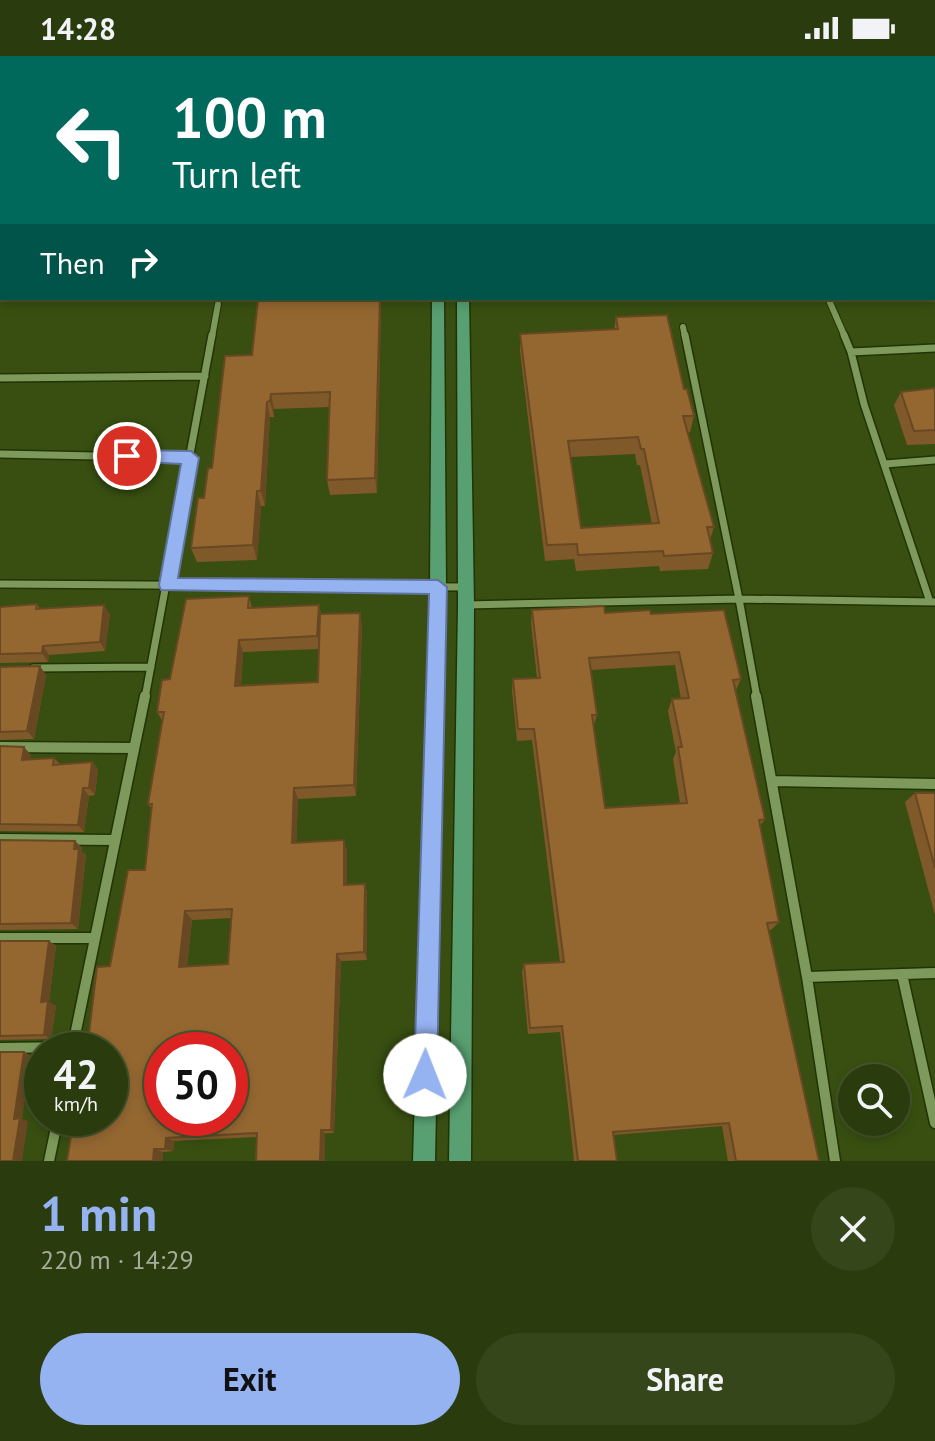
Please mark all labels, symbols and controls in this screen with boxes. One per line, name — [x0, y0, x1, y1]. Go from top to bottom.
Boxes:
text: 14:28 — [40, 9, 116, 48]
text: 100 m — [172, 81, 327, 153]
icon: left — [40, 88, 144, 192]
text: Turn left — [172, 151, 301, 198]
icon: right — [121, 240, 165, 284]
text: Then — [40, 243, 105, 282]
pin — [93, 422, 161, 490]
icon: arrive — [105, 434, 149, 478]
speed limit sign: 50 — [144, 1032, 248, 1136]
position arrow — [383, 1033, 467, 1117]
text: 42 — [53, 1048, 99, 1100]
map controls — [838, 1064, 910, 1136]
button: search — [838, 1064, 910, 1136]
text: km/h — [54, 1091, 98, 1117]
text: 1 min — [40, 1182, 157, 1244]
button: close — [811, 1187, 895, 1271]
text: 220 m · 14:29 — [40, 1243, 194, 1276]
button: Exit — [40, 1333, 460, 1425]
button: Share — [476, 1333, 895, 1425]

